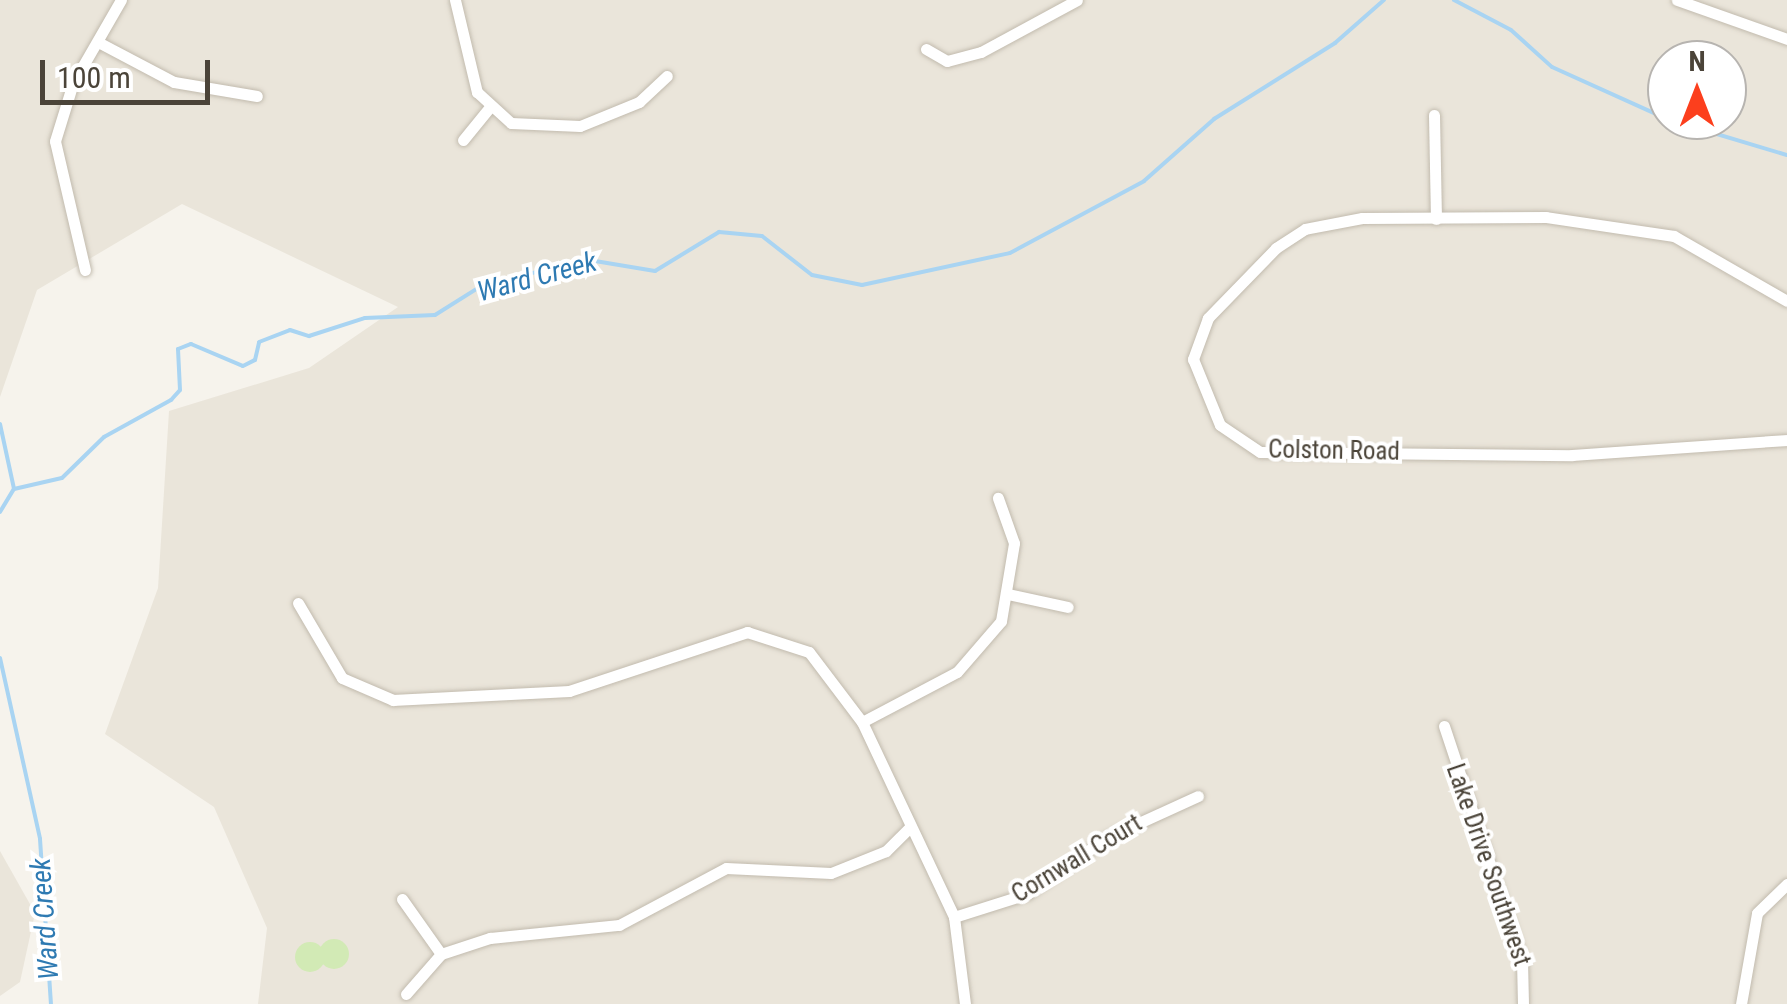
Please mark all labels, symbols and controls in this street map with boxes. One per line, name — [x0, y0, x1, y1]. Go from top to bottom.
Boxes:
scale bar — [45, 40, 215, 102]
north arrow — [1647, 40, 1747, 140]
text: N — [1688, 45, 1706, 78]
text: 100 m — [57, 60, 131, 95]
water label: Ward Creek — [474, 245, 600, 309]
street label: Colston Road — [1268, 435, 1400, 467]
street label: Lake Drive Southwest — [1439, 760, 1537, 970]
street label: Cornwall Court — [1007, 808, 1147, 910]
water label: Ward Creek — [24, 857, 66, 981]

